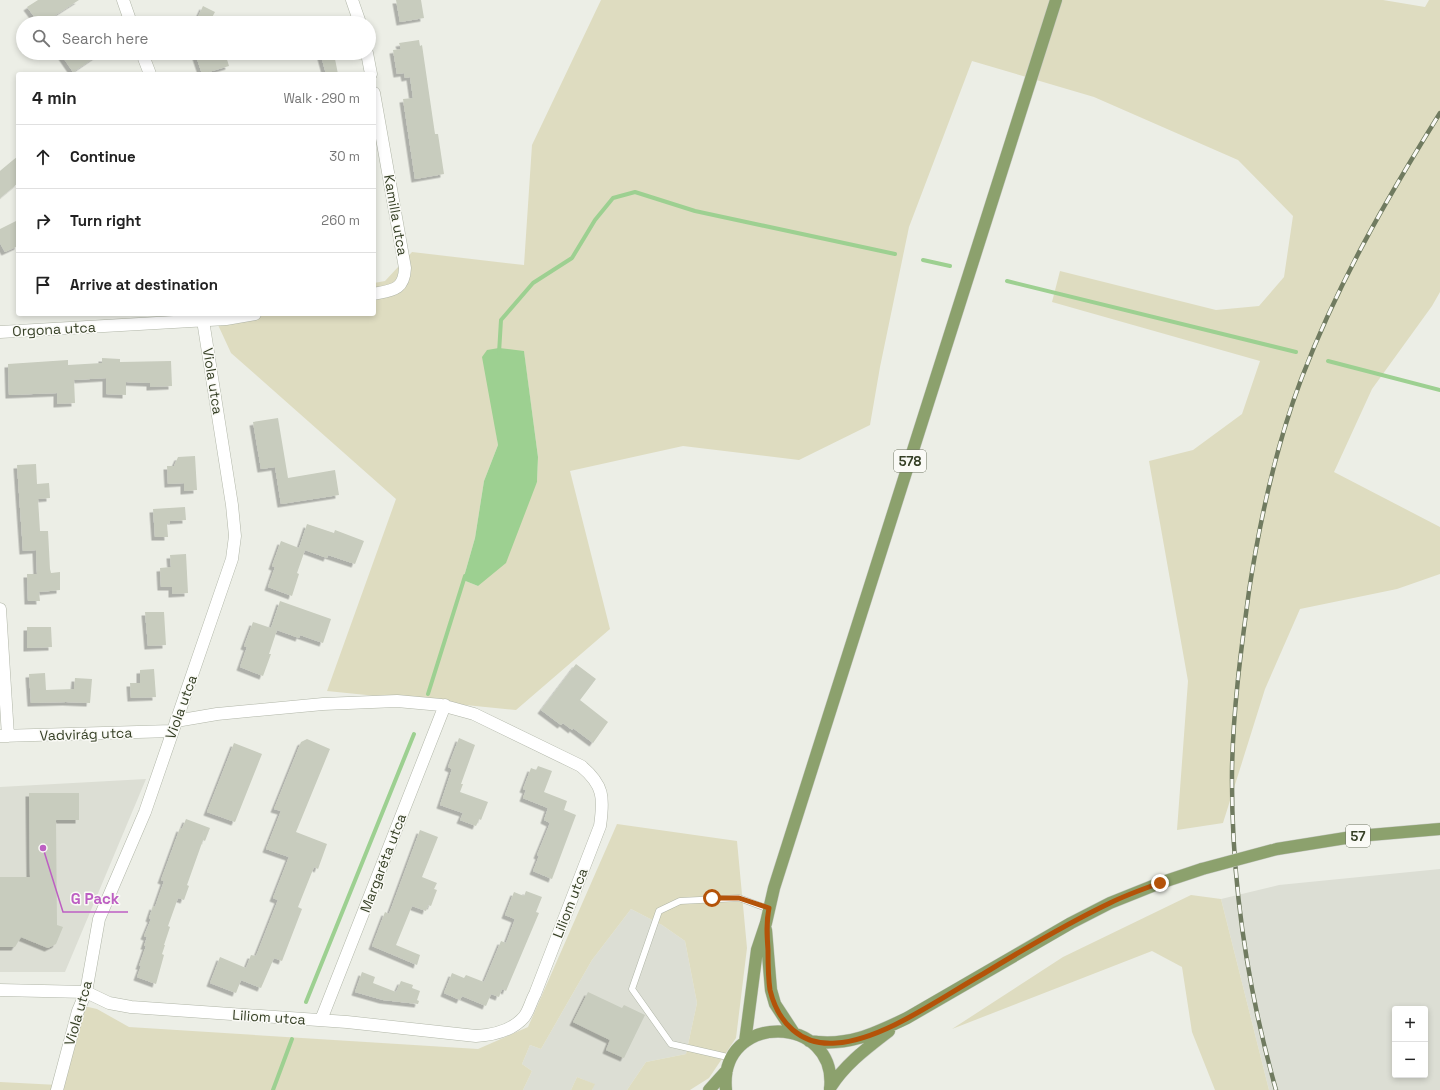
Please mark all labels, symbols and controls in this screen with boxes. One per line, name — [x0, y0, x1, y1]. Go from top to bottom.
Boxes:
search box — [16, 16, 376, 60]
icon: search — [30, 27, 52, 49]
text: Search here — [62, 29, 148, 48]
text: 4 min — [32, 87, 77, 109]
text: Walk · 290 m — [283, 90, 360, 107]
icon: ahead — [32, 146, 54, 168]
text: Continue — [70, 147, 136, 166]
text: 30 m — [329, 148, 360, 165]
street label: Kamilla utca — [380, 173, 412, 257]
icon: right — [32, 210, 54, 232]
text: Turn right — [70, 211, 141, 230]
text: 260 m — [321, 212, 360, 229]
icon: arrive — [32, 274, 54, 296]
text: Arrive at destination — [70, 275, 218, 294]
street label: Orgona utca — [12, 318, 96, 340]
street label: Viola utca — [199, 346, 227, 416]
road number: 578 — [894, 450, 926, 472]
street label: Viola utca — [161, 672, 201, 742]
street label: Vadvirág utca — [39, 723, 133, 745]
street label: Margaréta utca — [356, 811, 410, 915]
road number: 57 — [1346, 825, 1370, 847]
street label: Liliom utca — [548, 866, 592, 940]
route end — [1151, 874, 1169, 892]
callout: G Pack — [63, 885, 128, 912]
text: G Pack — [71, 889, 120, 908]
route start — [703, 889, 721, 907]
street label: Viola utca — [60, 978, 96, 1048]
street label: Liliom utca — [232, 1005, 306, 1029]
map controls — [1392, 1006, 1428, 1078]
button: + — [1392, 1006, 1428, 1042]
button: − — [1392, 1042, 1428, 1078]

